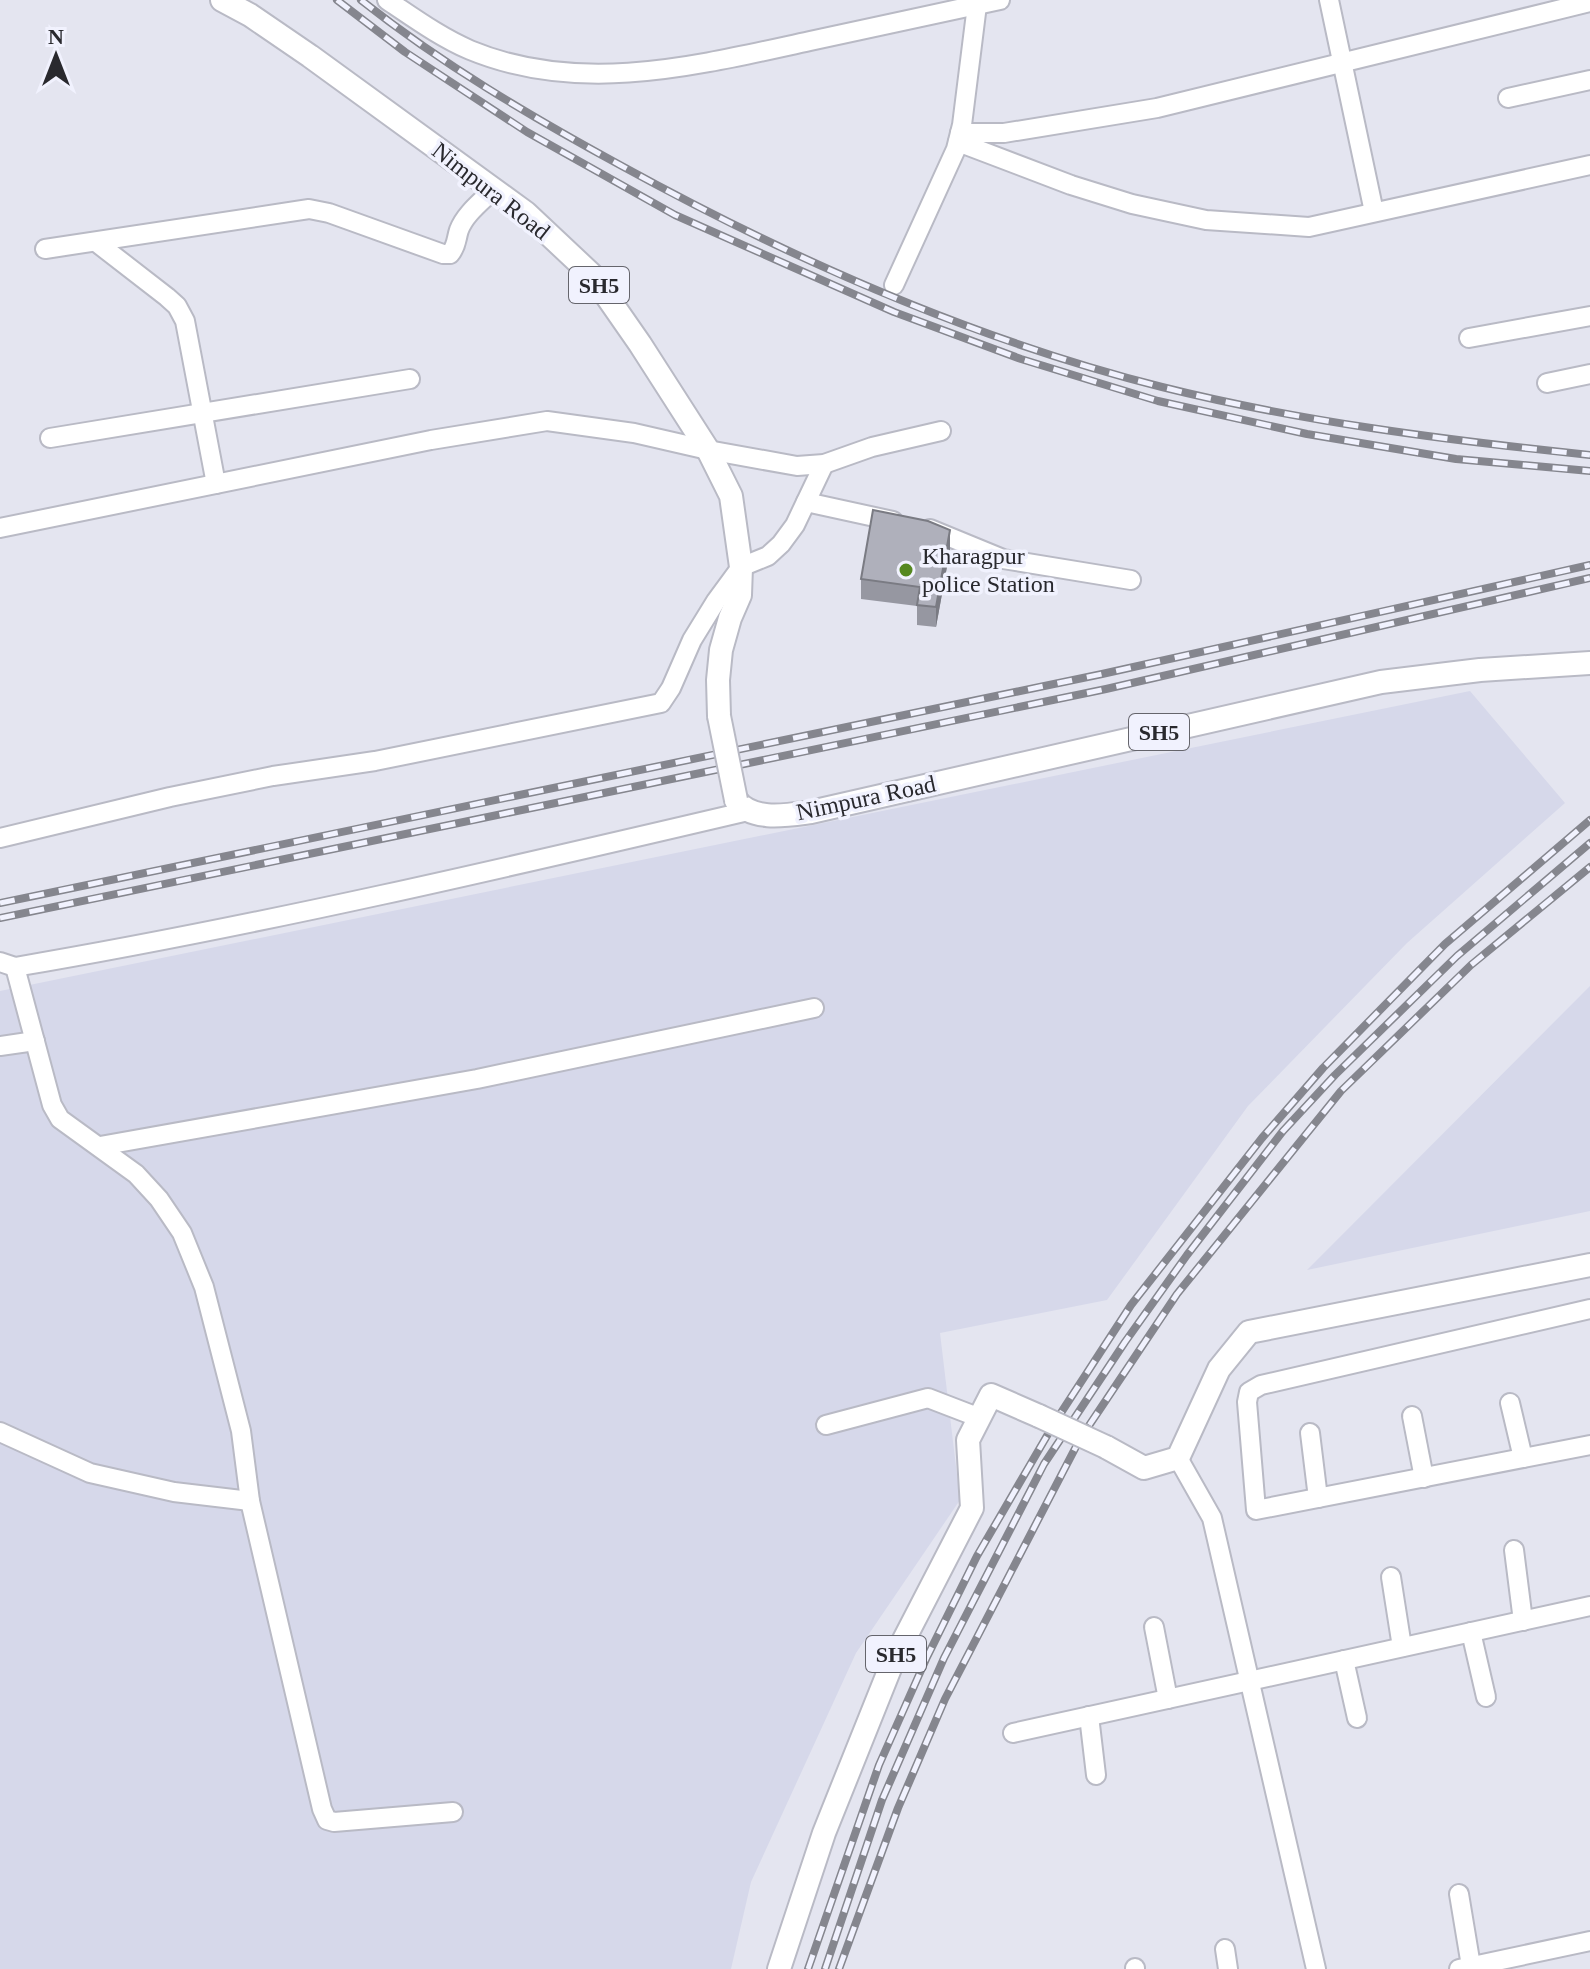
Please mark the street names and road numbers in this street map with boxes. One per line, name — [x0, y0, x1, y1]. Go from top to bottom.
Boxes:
street label: Nimpura Road — [427, 137, 555, 245]
road number: SH5 — [569, 267, 629, 303]
road number: SH5 — [1129, 714, 1189, 750]
street label: Nimpura Road — [794, 771, 938, 825]
road number: SH5 — [866, 1636, 926, 1672]

